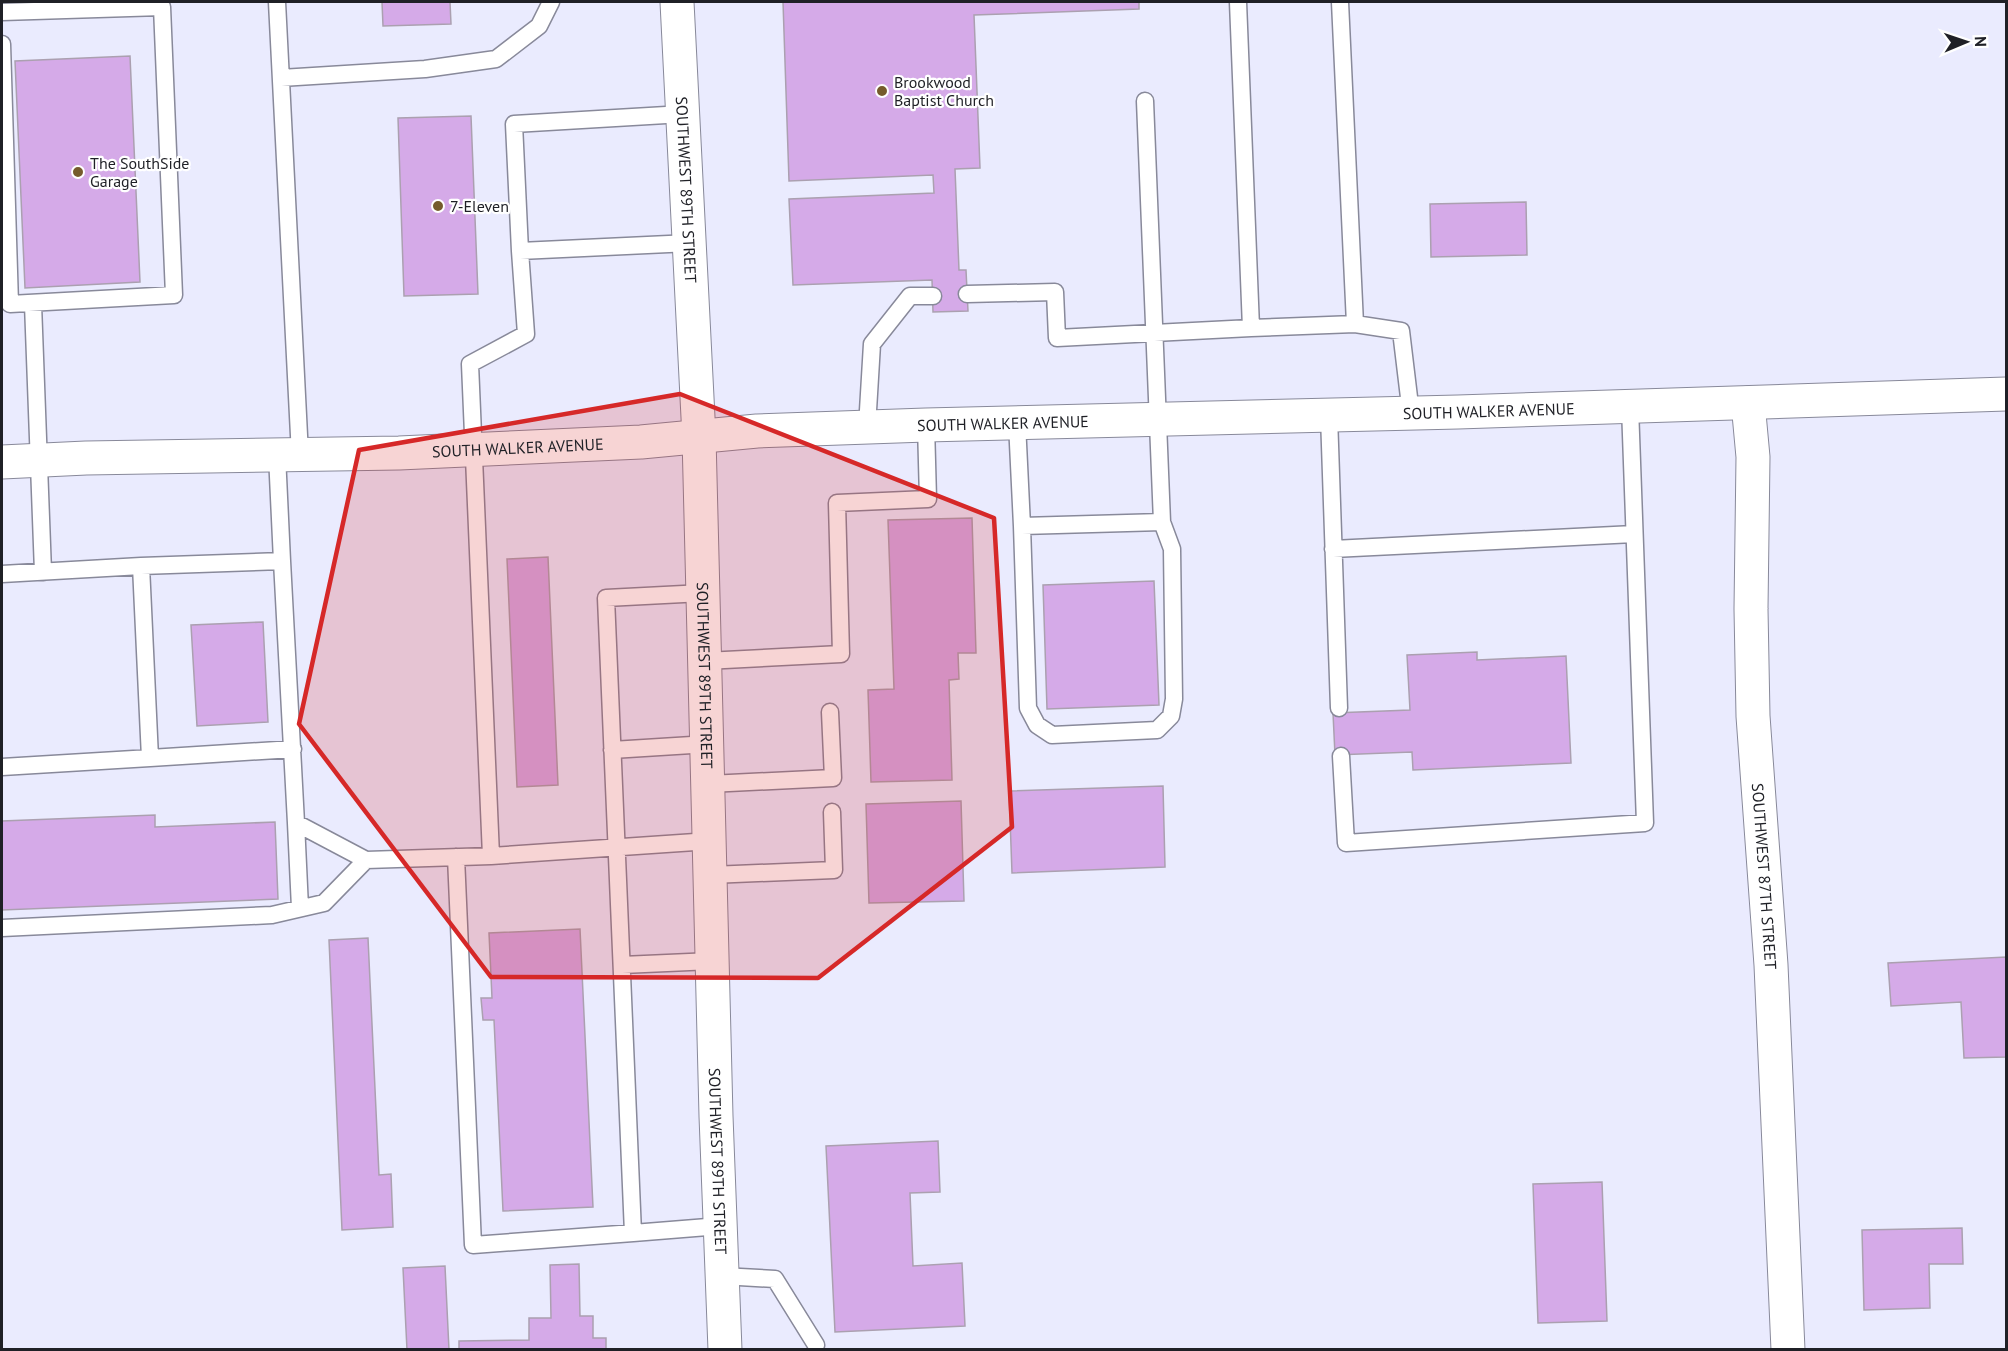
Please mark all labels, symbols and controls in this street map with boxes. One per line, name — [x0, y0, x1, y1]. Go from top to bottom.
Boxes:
north arrow — [1936, 12, 1996, 72]
text: N — [1971, 36, 1991, 47]
place label: Brookwood Baptist Church — [894, 72, 994, 110]
marker: Brookwood Baptist Church — [875, 84, 889, 98]
street label: SOUTHWEST 89TH STREET — [672, 96, 701, 284]
place label: The SouthSide Garage — [90, 153, 189, 191]
marker: The SouthSide Garage — [71, 165, 85, 179]
place label: 7-Eleven — [450, 196, 509, 216]
marker: 7-Eleven — [431, 199, 445, 213]
street label: SOUTH WALKER AVENUE — [1403, 398, 1575, 423]
street label: SOUTH WALKER AVENUE — [917, 411, 1089, 435]
street label: SOUTH WALKER AVENUE — [432, 434, 604, 461]
street label: SOUTHWEST 89TH STREET — [693, 582, 717, 769]
street label: SOUTHWEST 87TH STREET — [1748, 782, 1781, 970]
street label: SOUTHWEST 89TH STREET — [705, 1068, 731, 1255]

